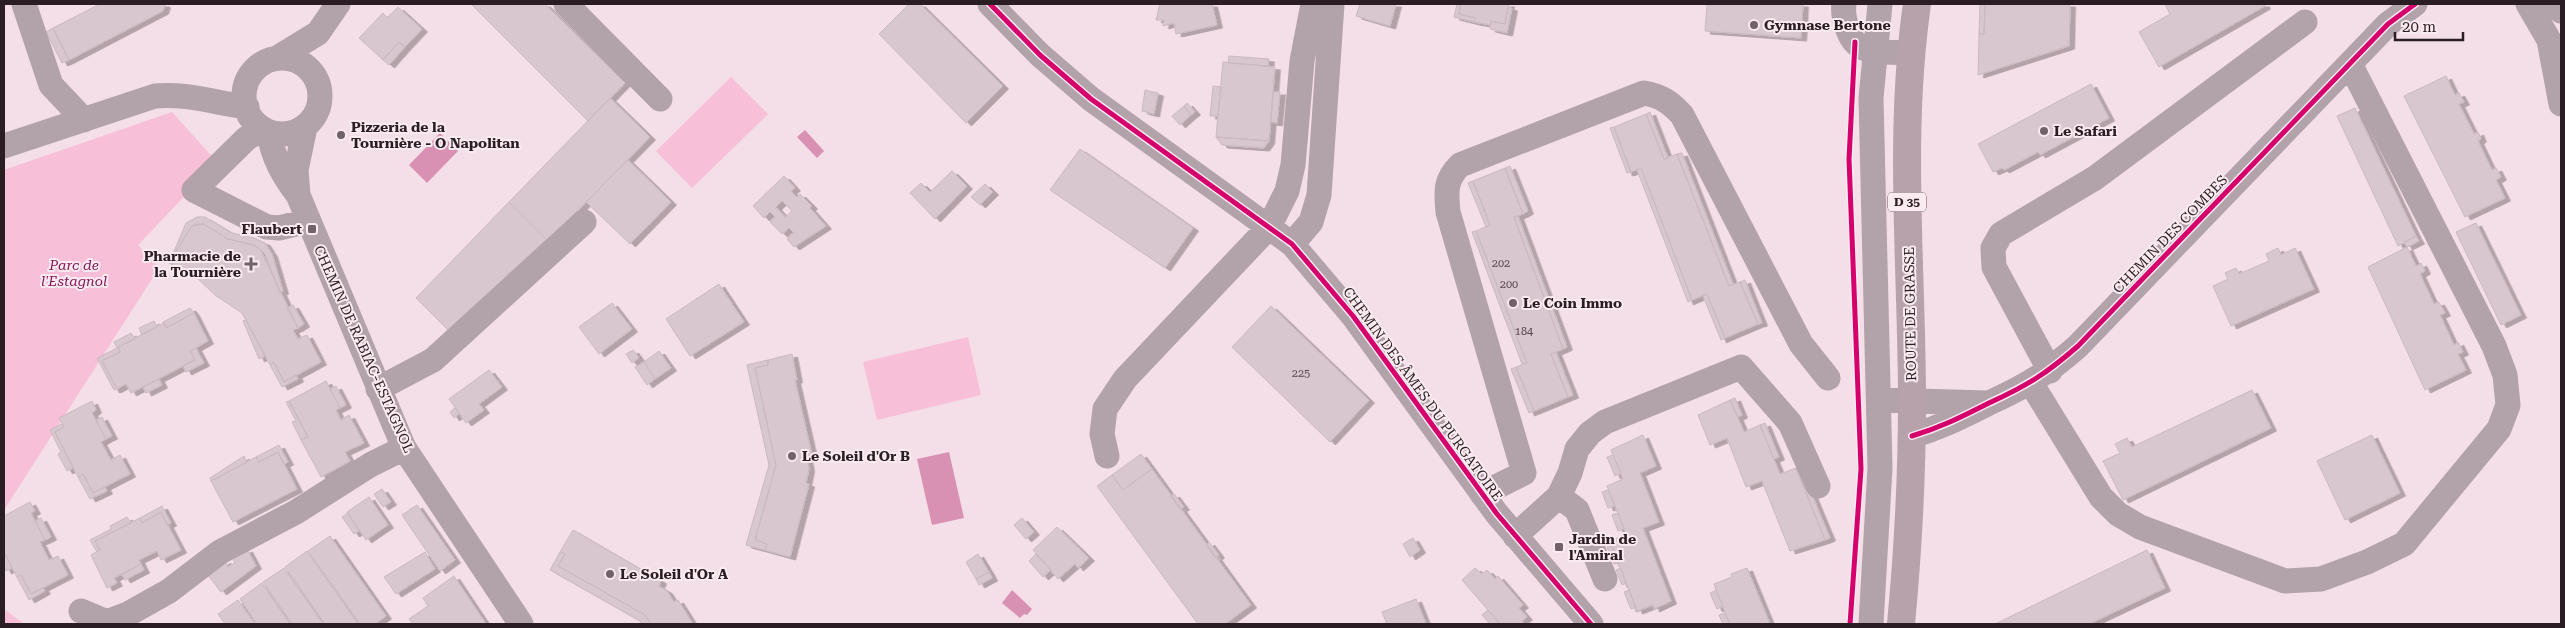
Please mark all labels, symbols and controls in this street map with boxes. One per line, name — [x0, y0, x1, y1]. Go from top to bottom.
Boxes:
scale bar — [2395, 10, 2462, 42]
place label: Gymnase Bertone — [1764, 17, 1891, 33]
text: 20 m — [2402, 18, 2437, 36]
marker: Gymnase Bertone — [1748, 19, 1760, 31]
place label: Pizzeria de la Tournière - O Napolitan — [351, 119, 520, 151]
place label: Le Safari — [2054, 123, 2117, 139]
marker: Le Safari — [2038, 125, 2050, 137]
marker: Pizzeria de la Tournière - O Napolitan — [335, 129, 347, 141]
street label: CHEMIN DES COMBES — [2109, 171, 2231, 296]
road number: D 35 — [1888, 192, 1926, 212]
place label: Flaubert — [241, 221, 302, 237]
marker: Flaubert — [306, 223, 318, 235]
street label: CHEMIN DE RABIAC-ESTAGNOL — [311, 243, 417, 455]
street label: ROUTE DE GRASSE — [1901, 247, 1919, 381]
place label: Pharmacie de la Tournière — [144, 248, 241, 280]
park label: Parc de l'Estagnol — [41, 257, 107, 289]
house number: 202 — [1492, 257, 1510, 270]
marker: Pharmacie de la Tournière — [245, 258, 257, 270]
house number: 200 — [1500, 278, 1518, 291]
street label: CHEMIN DES ÂMES DU PURGATOIRE — [1340, 284, 1506, 504]
place label: Le Coin Immo — [1523, 295, 1622, 311]
marker: Le Coin Immo — [1507, 297, 1519, 309]
house number: 184 — [1515, 325, 1534, 338]
house number: 225 — [1292, 367, 1310, 380]
place label: Le Soleil d'Or B — [802, 448, 910, 464]
marker: Le Soleil d'Or B — [786, 450, 798, 462]
place label: Jardin de l'Amiral — [1569, 531, 1636, 563]
marker: Jardin de l'Amiral — [1553, 541, 1565, 553]
place label: Le Soleil d'Or A — [620, 566, 728, 582]
marker: Le Soleil d'Or A — [604, 568, 616, 580]

